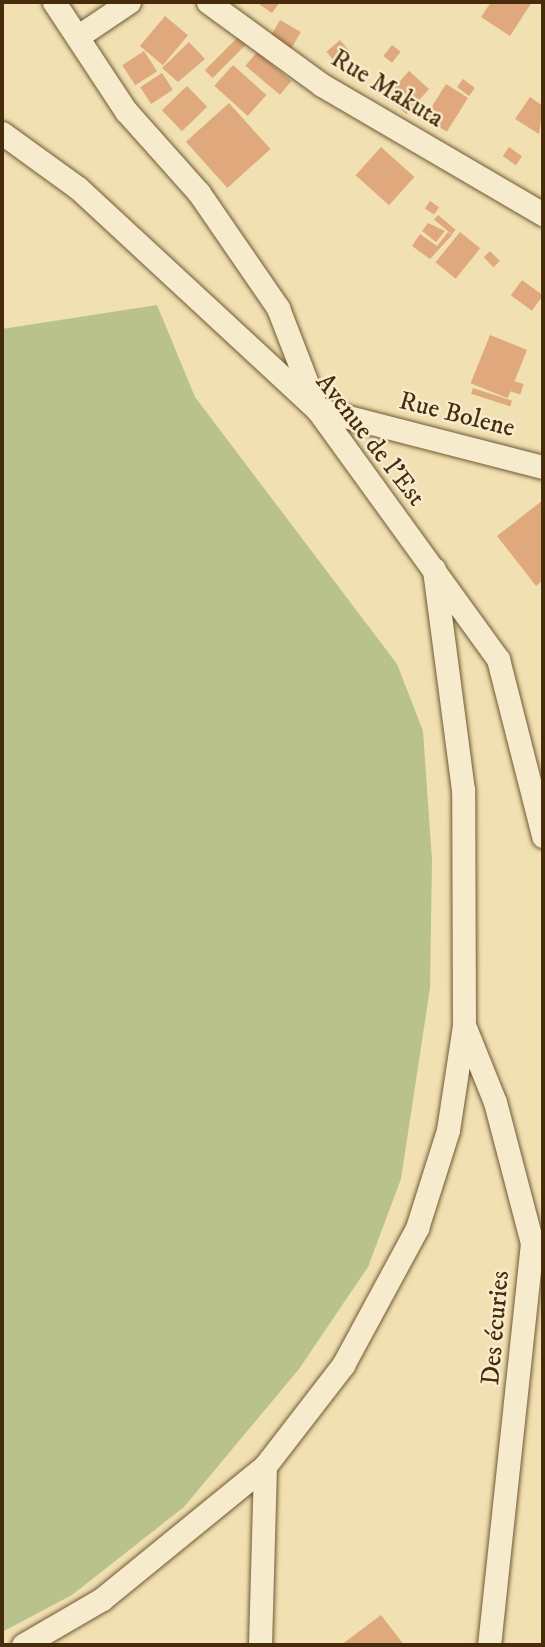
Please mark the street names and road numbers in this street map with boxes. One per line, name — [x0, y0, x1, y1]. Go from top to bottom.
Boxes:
street label: Rue Makuta — [325, 43, 449, 135]
street label: Avenue de l'Est — [309, 367, 431, 513]
street label: Rue Bolene — [396, 386, 518, 444]
street label: Des écuries — [475, 1269, 517, 1387]

